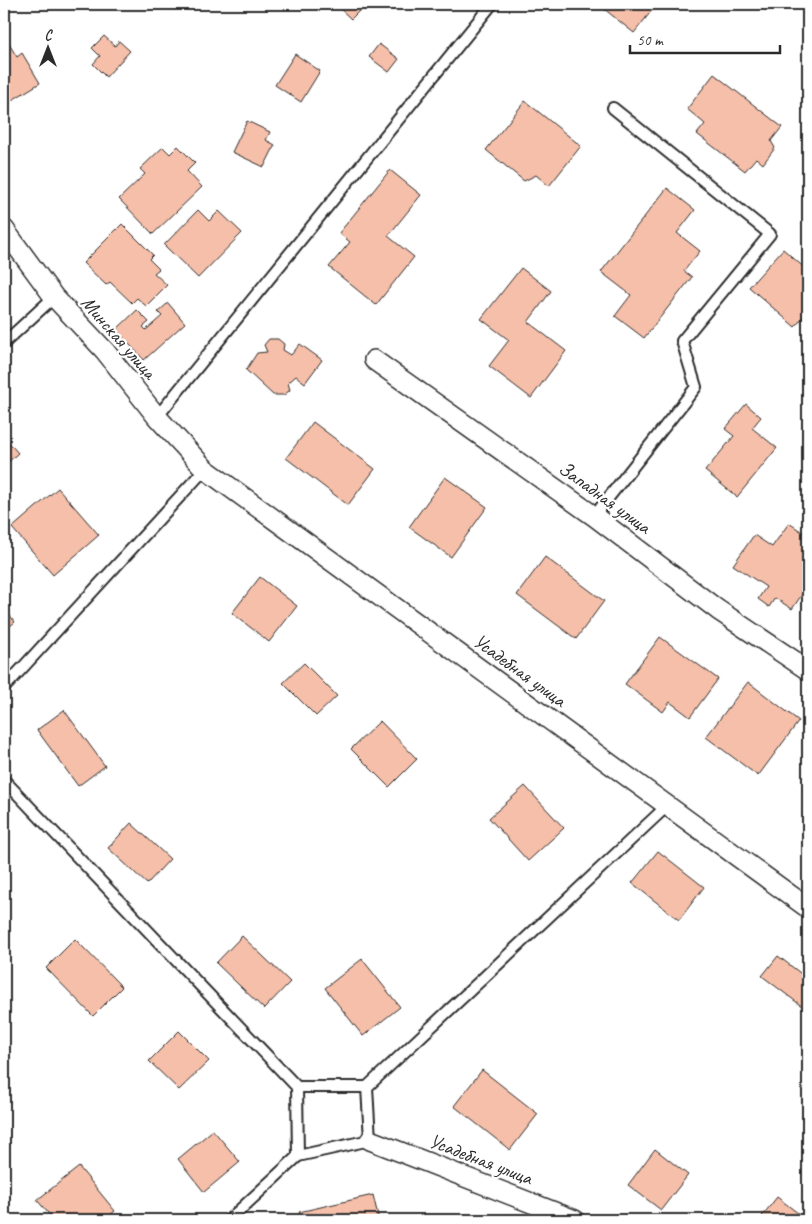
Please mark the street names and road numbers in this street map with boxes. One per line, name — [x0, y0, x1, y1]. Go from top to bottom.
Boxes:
street label: Минская улица — [76, 291, 163, 385]
street label: Западная улица — [554, 456, 657, 540]
street label: Усадебная улица — [468, 628, 572, 713]
street label: Усадебная улица — [426, 1128, 537, 1191]

